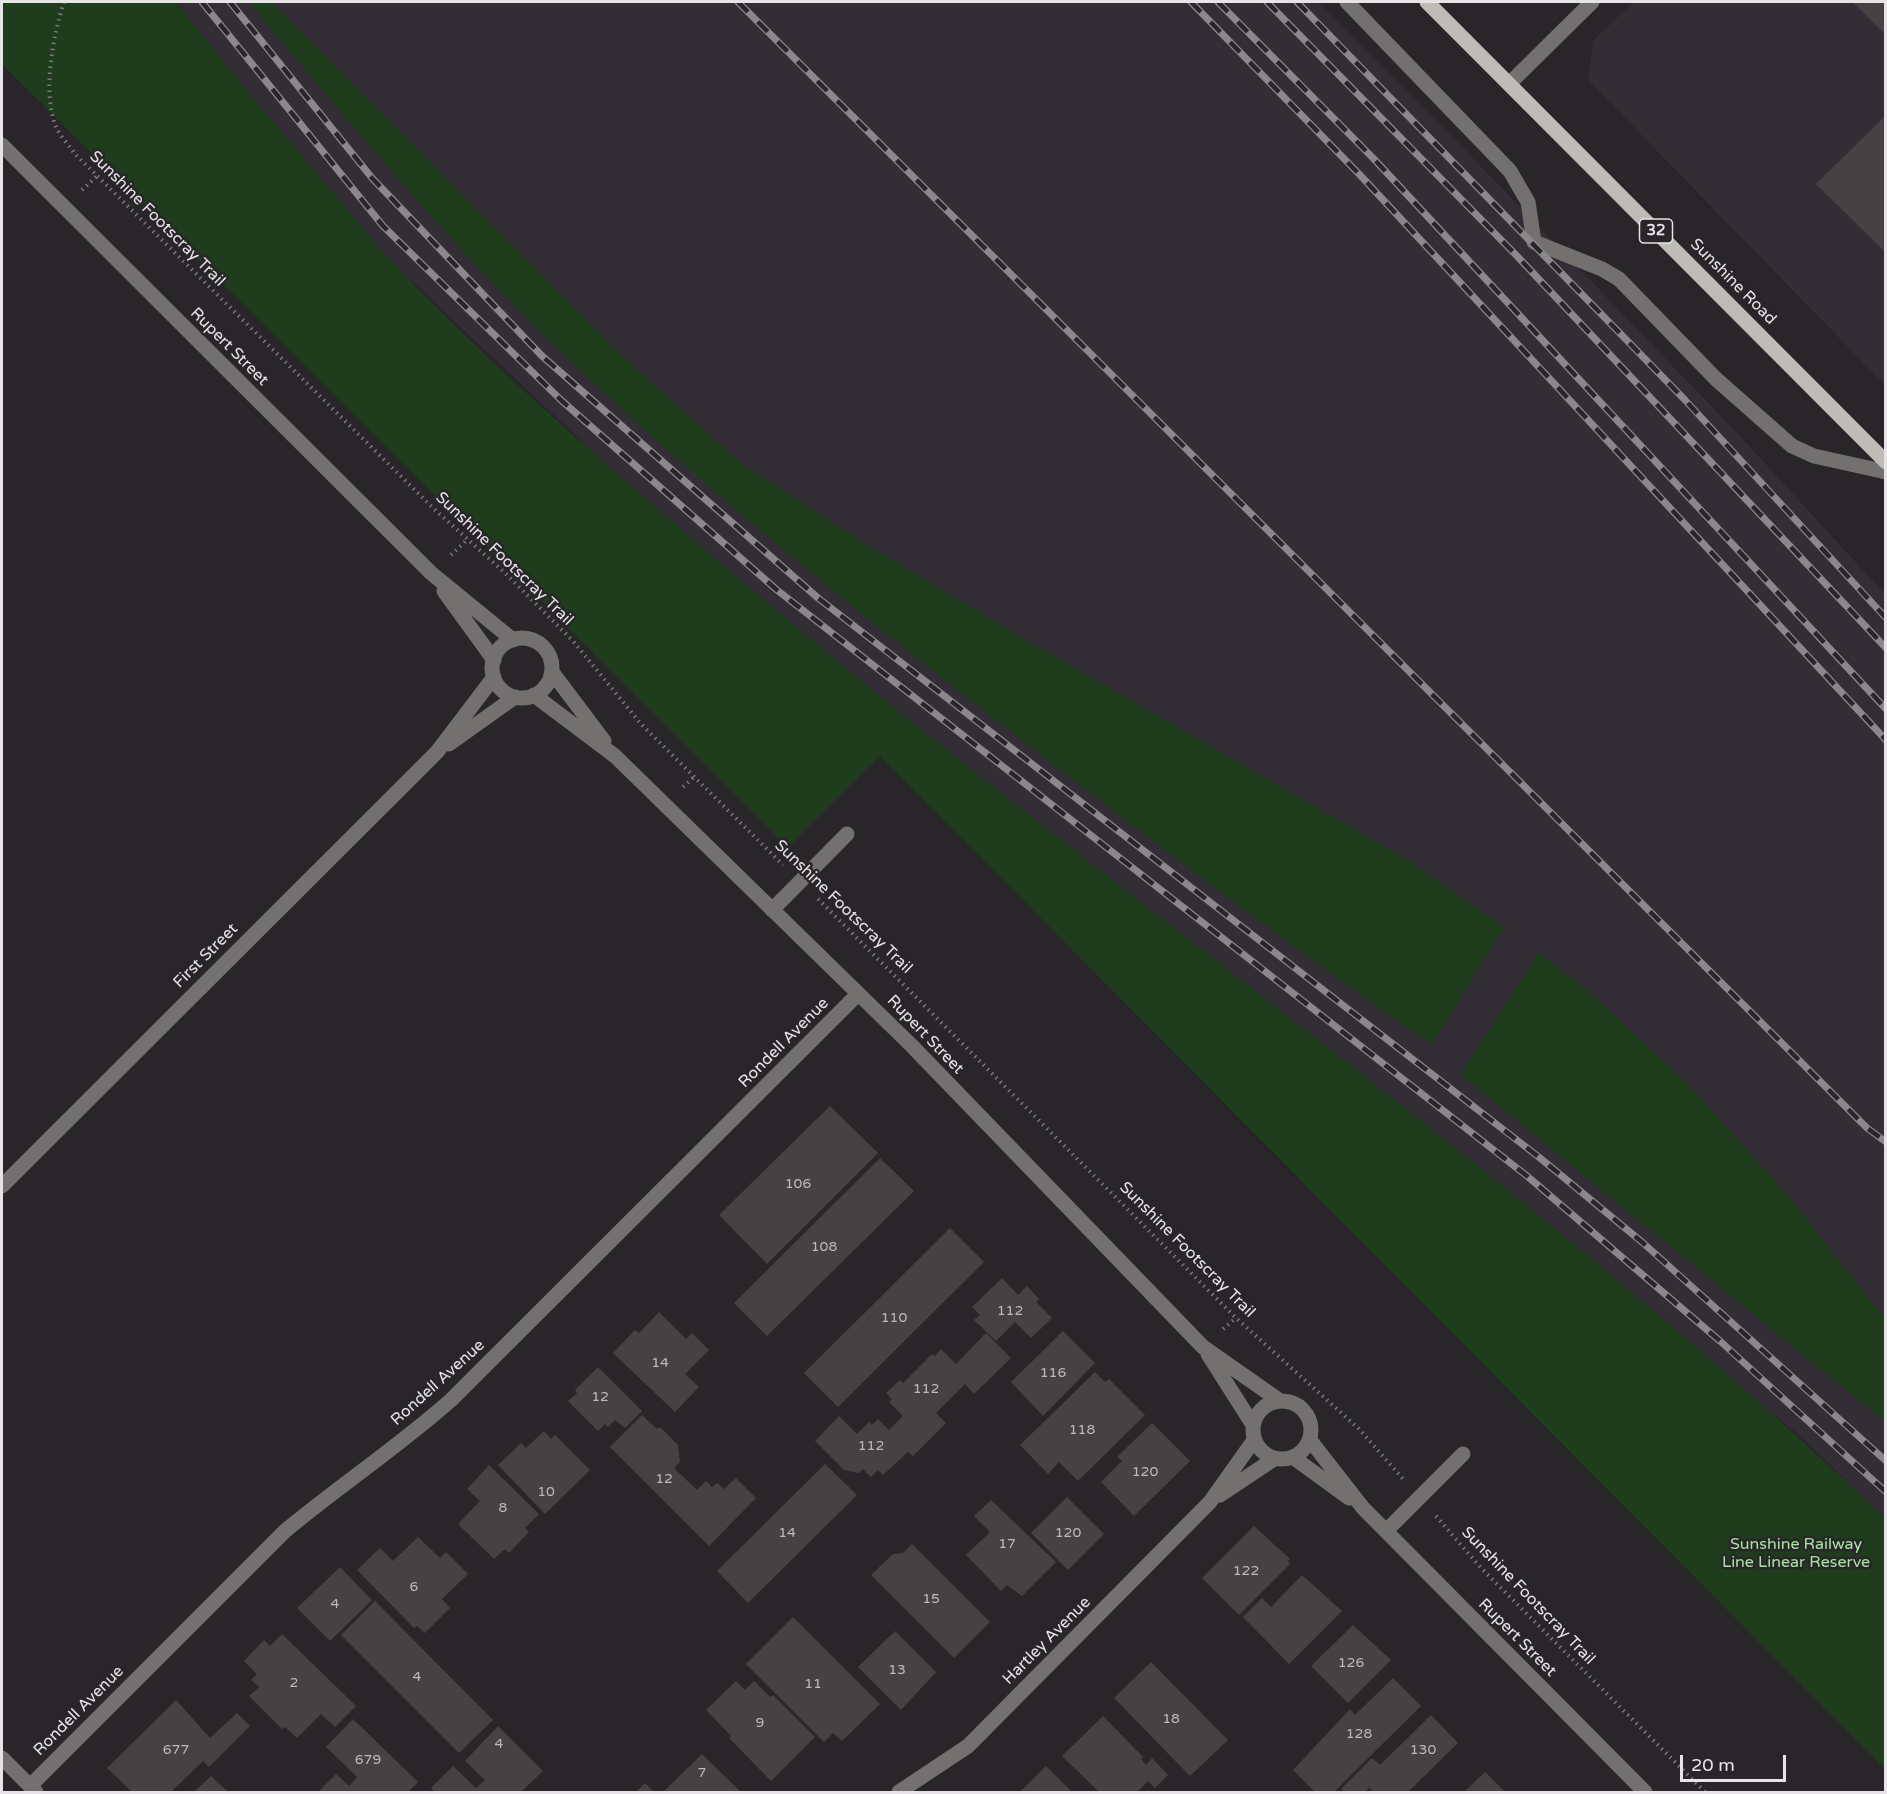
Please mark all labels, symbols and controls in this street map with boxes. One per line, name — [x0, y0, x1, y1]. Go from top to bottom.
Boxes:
street label: Sunshine Footscray Trail — [85, 147, 229, 291]
road number: 32 — [1640, 219, 1672, 243]
street label: Sunshine Road — [1686, 235, 1780, 329]
street label: Rupert Street — [186, 304, 272, 390]
street label: Sunshine Footscray Trail — [431, 488, 577, 630]
street label: Sunshine Footscray Trail — [770, 836, 916, 978]
street label: First Street — [170, 920, 242, 992]
street label: Rupert Street — [883, 991, 967, 1079]
street label: Rondell Avenue — [735, 994, 833, 1092]
house number: 106 — [785, 1176, 811, 1192]
street label: Sunshine Footscray Trail — [1115, 1178, 1259, 1322]
house number: 108 — [811, 1239, 837, 1255]
house number: 112 — [997, 1303, 1023, 1319]
house number: 110 — [881, 1310, 907, 1326]
street label: Rondell Avenue — [387, 1336, 489, 1430]
house number: 14 — [651, 1355, 669, 1371]
house number: 116 — [1040, 1365, 1066, 1381]
house number: 112 — [913, 1381, 939, 1397]
house number: 12 — [591, 1389, 609, 1405]
house number: 118 — [1069, 1422, 1095, 1438]
house number: 112 — [858, 1438, 884, 1454]
house number: 120 — [1132, 1464, 1158, 1480]
house number: 12 — [655, 1471, 673, 1487]
house number: 10 — [537, 1484, 555, 1500]
house number: 8 — [499, 1500, 507, 1516]
street label: Sunshine Footscray Trail — [1457, 1523, 1599, 1669]
house number: 14 — [778, 1525, 796, 1541]
house number: 120 — [1055, 1525, 1081, 1541]
park label: Sunshine Railway Line Linear Reserve — [1722, 1535, 1870, 1573]
house number: 17 — [998, 1536, 1016, 1552]
house number: 122 — [1233, 1563, 1259, 1579]
house number: 6 — [410, 1579, 418, 1595]
house number: 15 — [922, 1591, 940, 1607]
street label: Hartley Avenue — [999, 1593, 1095, 1689]
street label: Rupert Street — [1474, 1595, 1560, 1681]
house number: 4 — [331, 1596, 339, 1612]
house number: 126 — [1338, 1655, 1364, 1671]
street label: Rondell Avenue — [30, 1662, 128, 1760]
house number: 13 — [888, 1662, 906, 1678]
house number: 4 — [413, 1669, 421, 1685]
house number: 2 — [290, 1675, 298, 1691]
house number: 11 — [804, 1676, 822, 1692]
house number: 18 — [1162, 1711, 1180, 1727]
house number: 9 — [756, 1715, 764, 1731]
house number: 128 — [1346, 1726, 1372, 1742]
house number: 4 — [495, 1736, 503, 1752]
house number: 677 — [163, 1742, 189, 1758]
house number: 130 — [1410, 1742, 1436, 1758]
scale bar — [1683, 1743, 1790, 1781]
house number: 679 — [355, 1752, 381, 1768]
text: 20 m — [1691, 1754, 1735, 1776]
house number: 7 — [698, 1765, 706, 1781]

